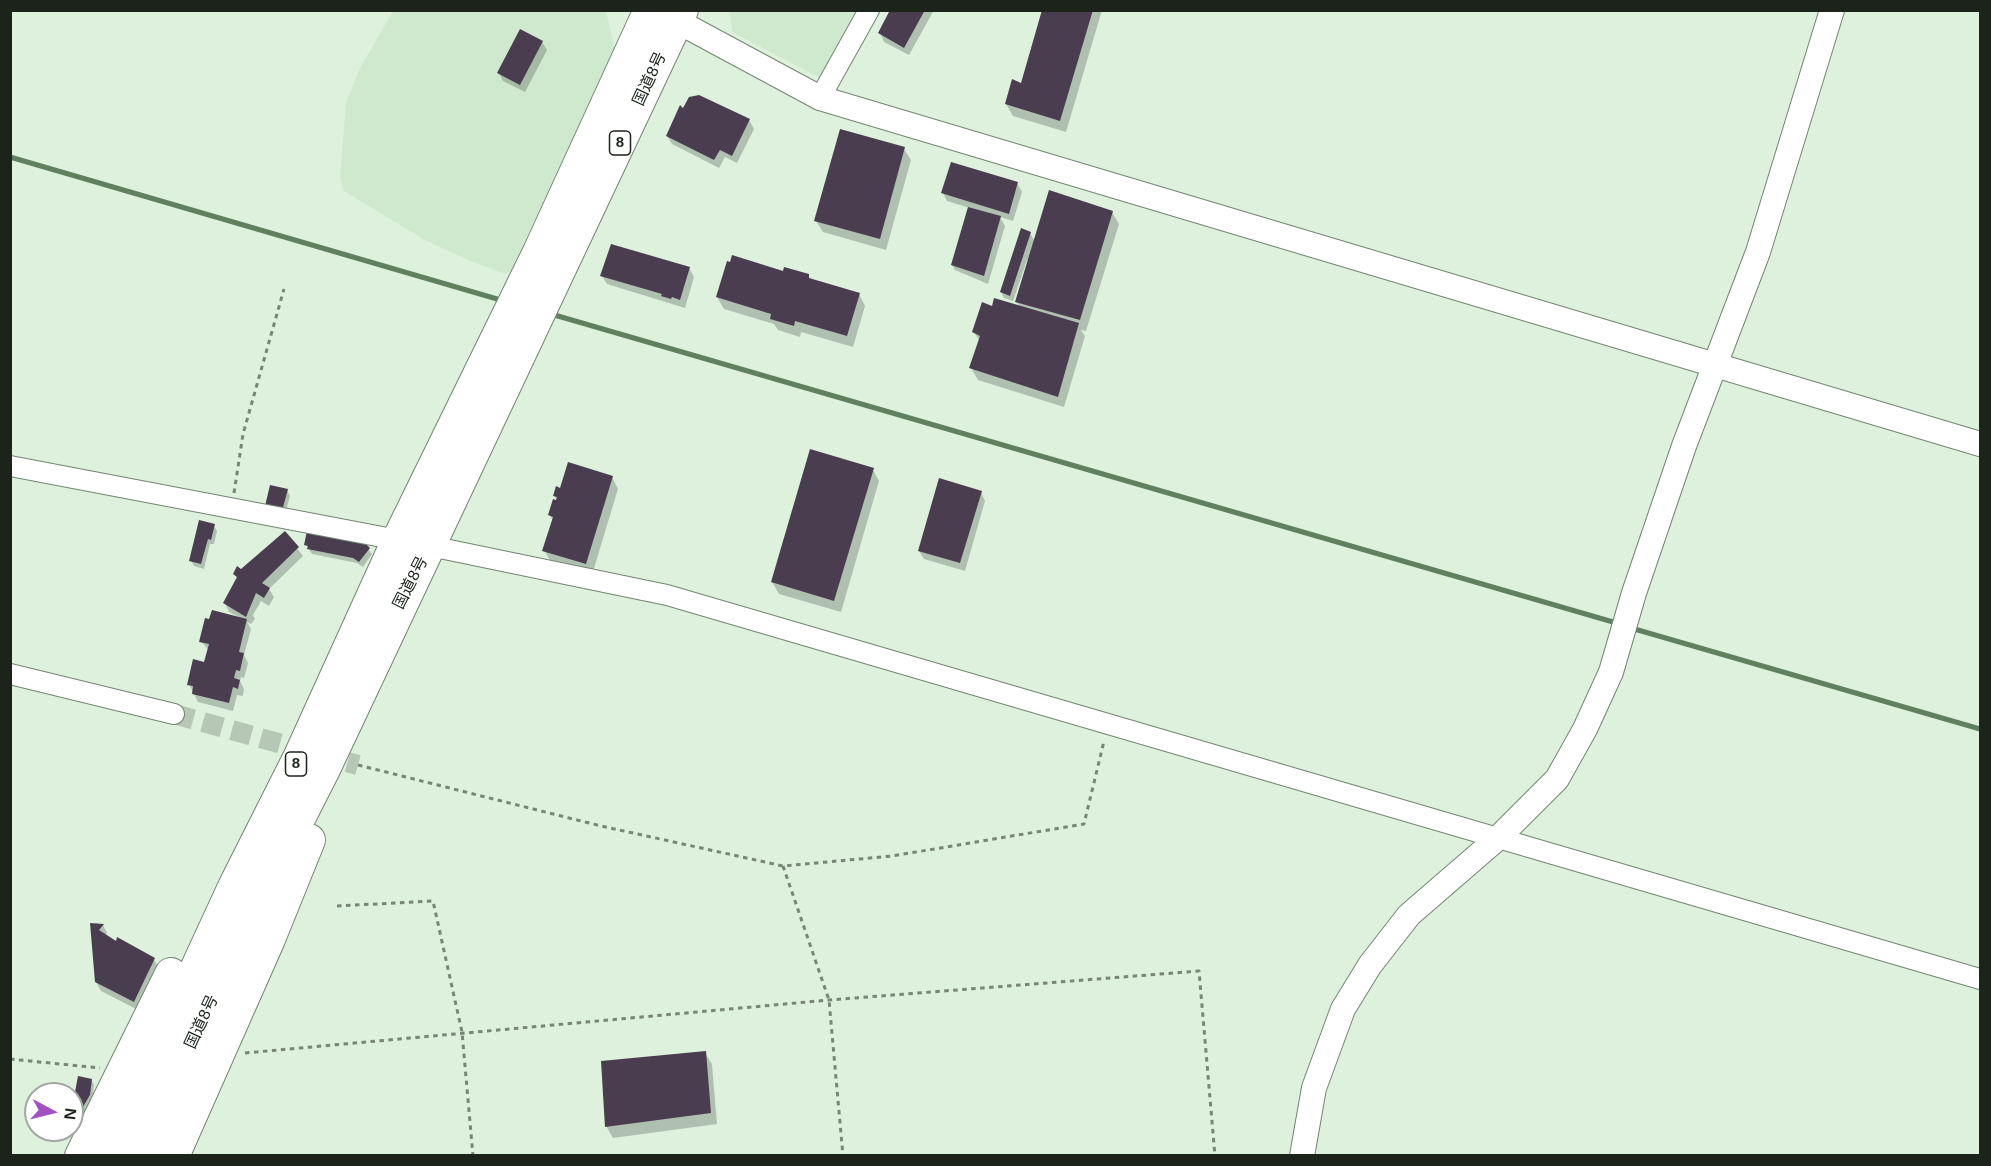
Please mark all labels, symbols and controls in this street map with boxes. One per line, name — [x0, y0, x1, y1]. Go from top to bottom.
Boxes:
street label: 国道8号 — [629, 49, 671, 109]
road number: 8 — [610, 131, 630, 155]
street label: 国道8号 — [390, 553, 432, 613]
road number: 8 — [286, 752, 306, 776]
street label: 国道8号 — [181, 992, 223, 1052]
north arrow — [24, 1082, 84, 1142]
text: N — [61, 1107, 80, 1121]

